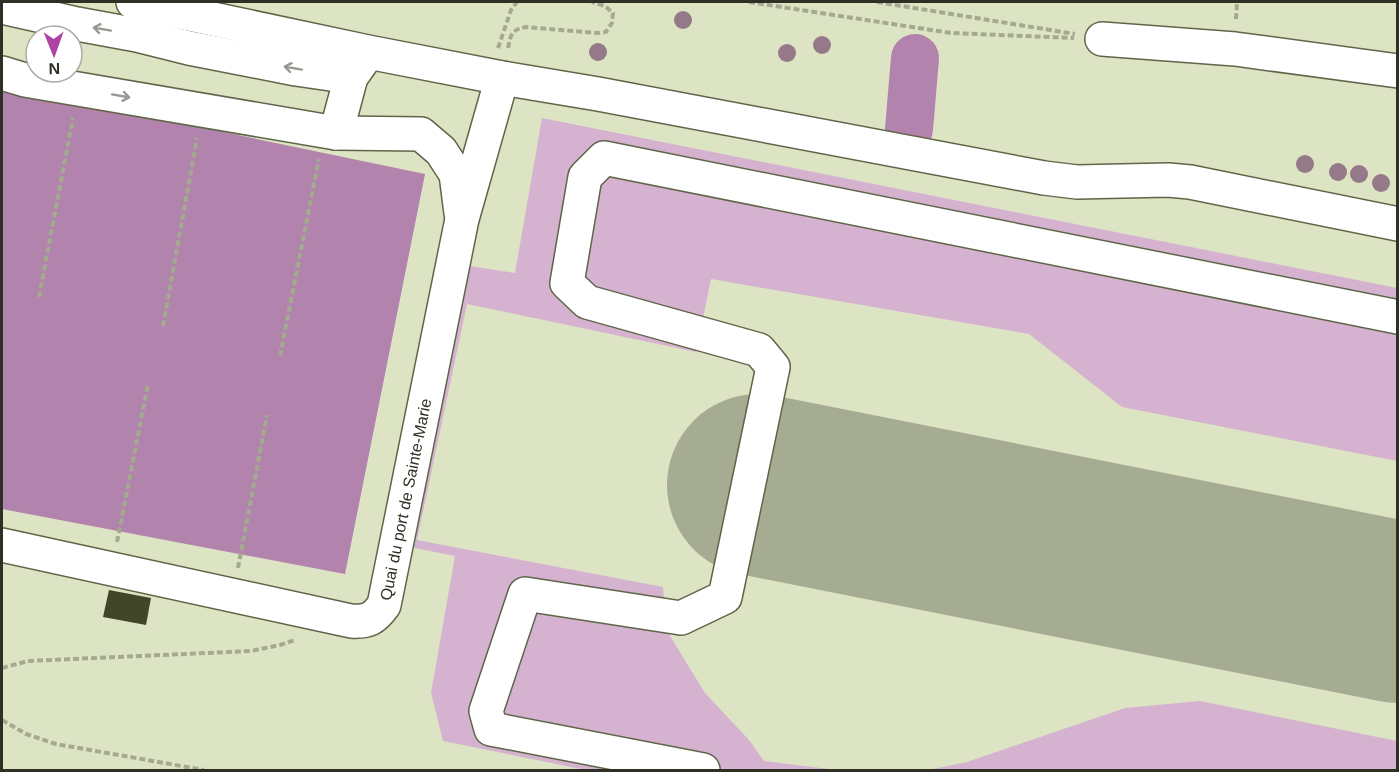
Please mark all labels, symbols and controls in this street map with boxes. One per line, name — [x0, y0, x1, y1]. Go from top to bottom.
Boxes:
one-way arrow — [93, 23, 113, 34]
north arrow — [24, 24, 84, 84]
text: N — [48, 60, 60, 77]
one-way arrow — [284, 62, 304, 73]
one-way arrow — [110, 91, 130, 102]
street label: Quai du port de Sainte-Marie — [377, 397, 434, 602]

